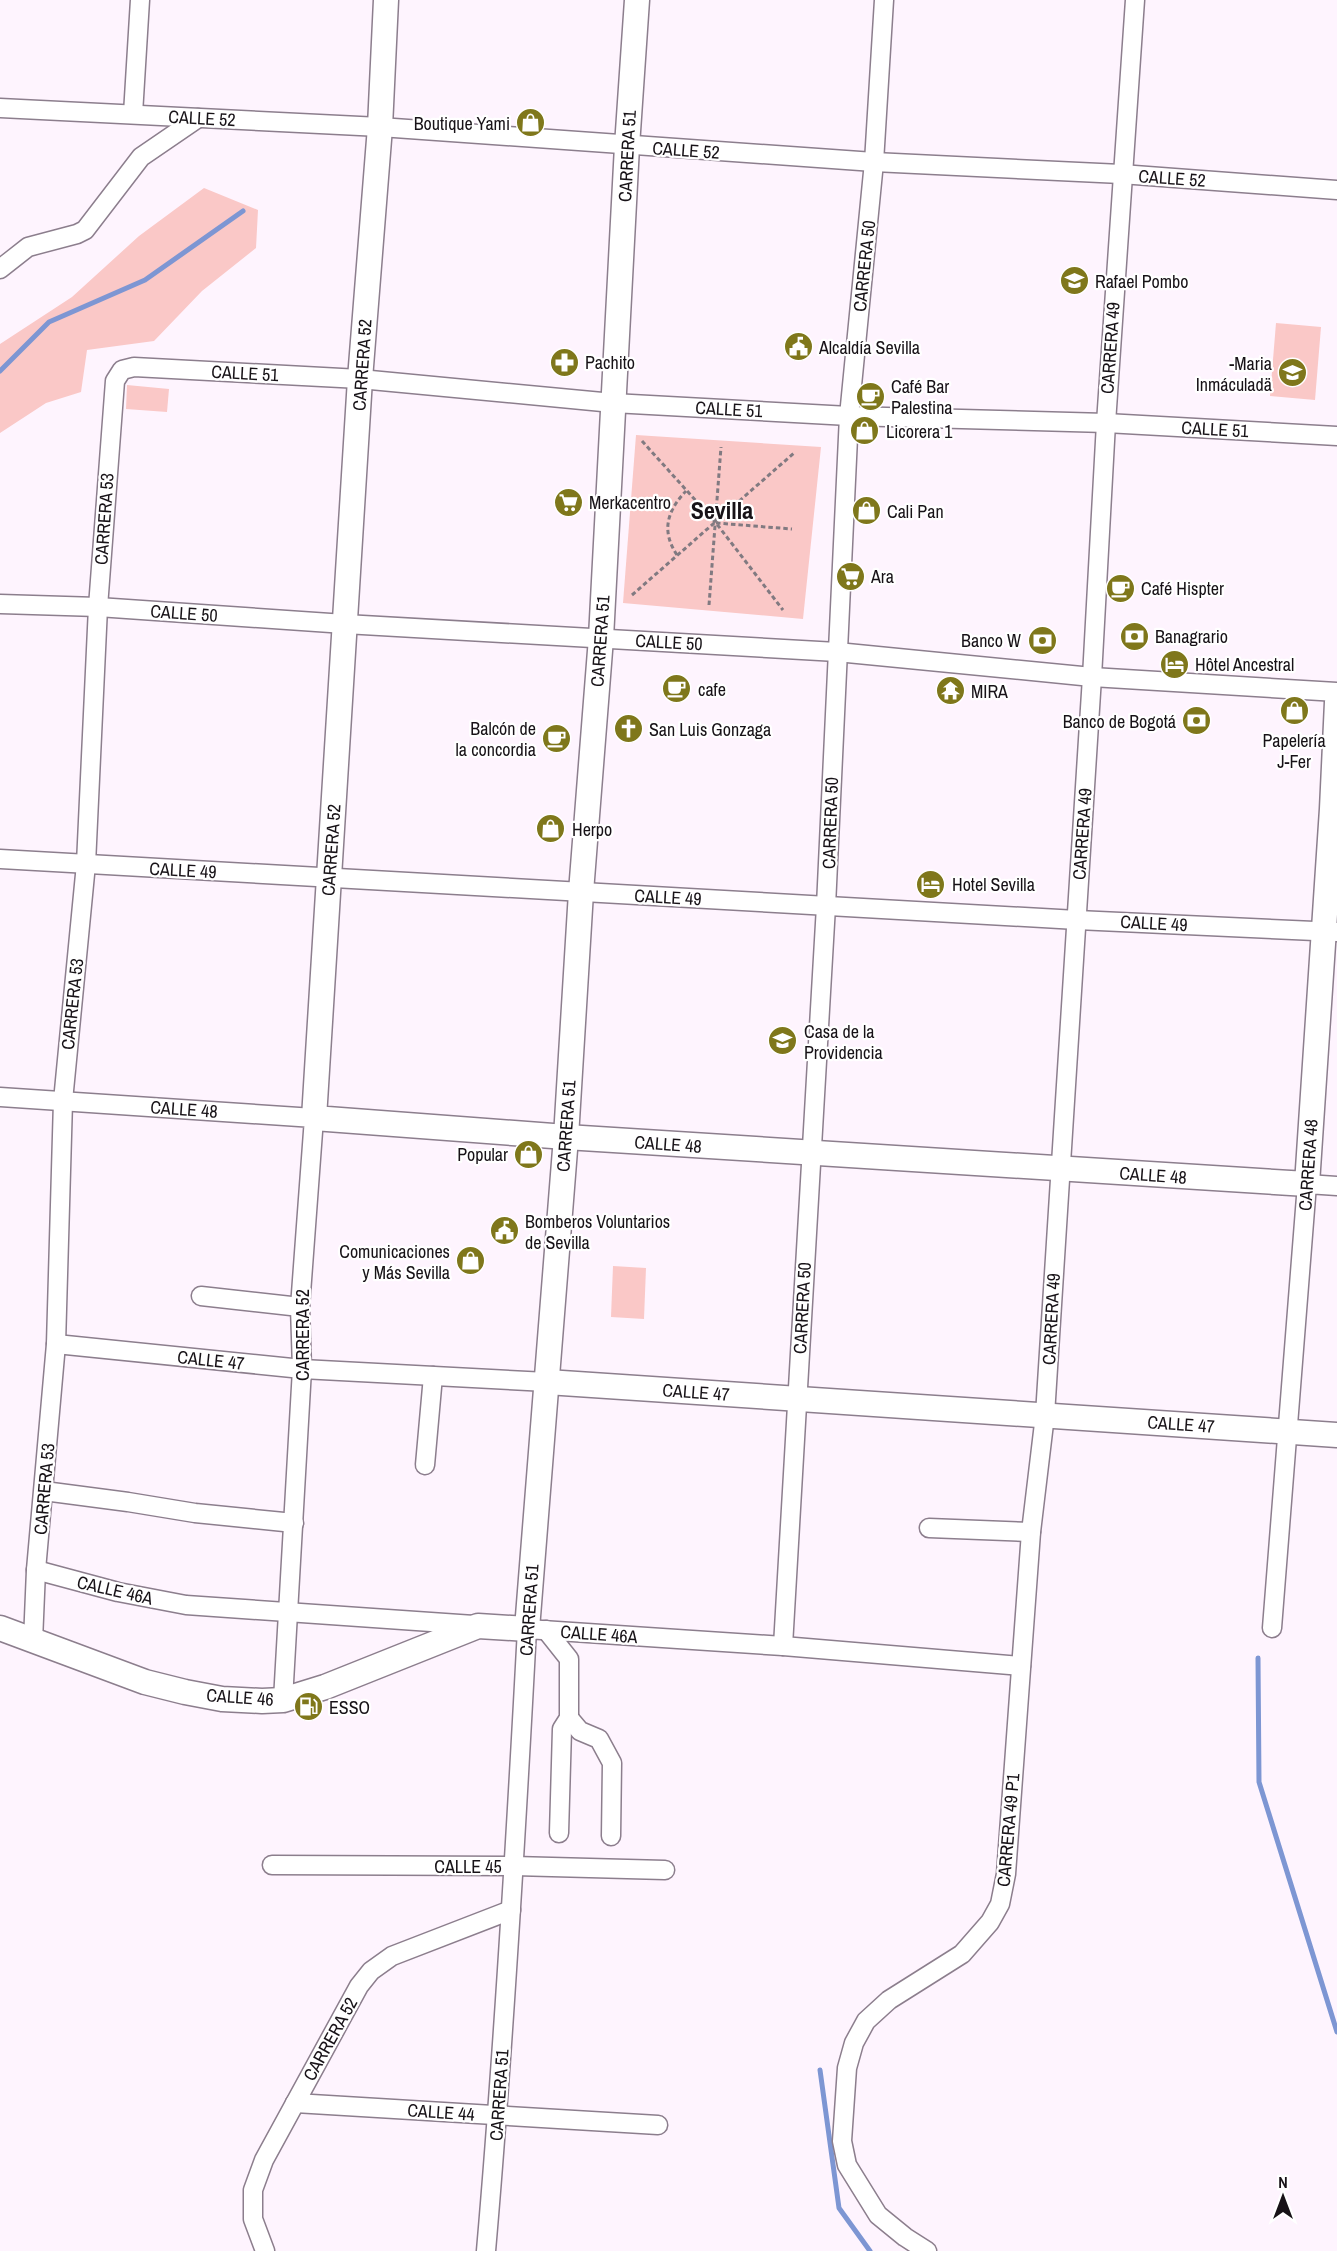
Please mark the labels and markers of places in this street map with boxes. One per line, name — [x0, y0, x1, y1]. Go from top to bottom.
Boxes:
shop icon: Boutique Yami — [515, 107, 547, 139]
place label: Boutique Yami — [414, 111, 510, 136]
school or university icon: Rafael Pombo — [1058, 265, 1090, 297]
place label: Rafael Pombo — [1095, 269, 1189, 294]
public building icon: Alcaldía Sevilla — [782, 331, 814, 363]
place label: Alcaldía Sevilla — [818, 335, 920, 360]
pharmacy icon: Pachito — [548, 346, 580, 378]
place label: Pachito — [585, 350, 635, 375]
place label: -Maria Inmáculadä — [1196, 351, 1272, 397]
school or university icon: -Maria Inmáculadä — [1277, 357, 1309, 389]
place label: Café Bar Palestina — [891, 374, 953, 420]
cafe icon: Café Bar Palestina — [854, 380, 886, 412]
shop icon: Licorera 1 — [849, 415, 881, 447]
place label: Licorera 1 — [886, 419, 953, 444]
supermarket icon: Merkacentro — [552, 486, 584, 518]
place label: Merkacentro — [589, 490, 671, 515]
shop icon: Cali Pan — [850, 495, 882, 527]
place label: Cali Pan — [887, 499, 944, 524]
supermarket icon: Ara — [834, 560, 866, 592]
place label: Ara — [870, 564, 894, 589]
cafe icon: Café Hispter — [1104, 572, 1136, 604]
place label: Café Hispter — [1141, 576, 1224, 601]
bank icon: Banagrario — [1118, 620, 1150, 652]
bank icon: Banco W — [1026, 624, 1058, 656]
place label: Banagrario — [1155, 624, 1228, 649]
place label: Banco W — [961, 628, 1021, 653]
hotel icon: Hôtel Ancestral — [1158, 648, 1190, 680]
place label: Hôtel Ancestral — [1195, 652, 1294, 677]
cafe icon: cafe — [661, 673, 693, 705]
temple icon: MIRA — [934, 675, 966, 707]
place label: cafe — [698, 677, 726, 702]
place label: MIRA — [971, 679, 1008, 704]
shop icon: Papelería J-Fer — [1278, 695, 1310, 727]
bank icon: Banco de Bogotá — [1181, 705, 1213, 737]
place label: Banco de Bogotá — [1063, 709, 1176, 734]
church icon: San Luis Gonzaga — [612, 713, 644, 745]
place label: Balcón de la concordia — [456, 716, 536, 762]
place label: San Luis Gonzaga — [649, 717, 771, 742]
cafe icon: Balcón de la concordia — [541, 722, 573, 754]
place label: Papelería J-Fer — [1262, 728, 1326, 774]
shop icon: Herpo — [535, 813, 567, 845]
place label: Herpo — [572, 817, 612, 842]
hotel icon: Hotel Sevilla — [915, 868, 947, 900]
place label: Hotel Sevilla — [952, 872, 1035, 897]
place label: Casa de la Providencia — [804, 1019, 883, 1065]
school or university icon: Casa de la Providencia — [767, 1025, 799, 1057]
shop icon: Popular — [513, 1138, 545, 1170]
place label: Popular — [457, 1142, 508, 1167]
place label: Bomberos Voluntarios de Sevilla — [525, 1209, 670, 1255]
public building icon: Bomberos Voluntarios de Sevilla — [488, 1215, 520, 1247]
place label: Comunicaciones y Más Sevilla — [339, 1239, 450, 1285]
shop icon: Comunicaciones y Más Sevilla — [455, 1245, 487, 1277]
fuel station icon: ESSO — [292, 1691, 324, 1723]
place label: ESSO — [329, 1695, 370, 1720]

